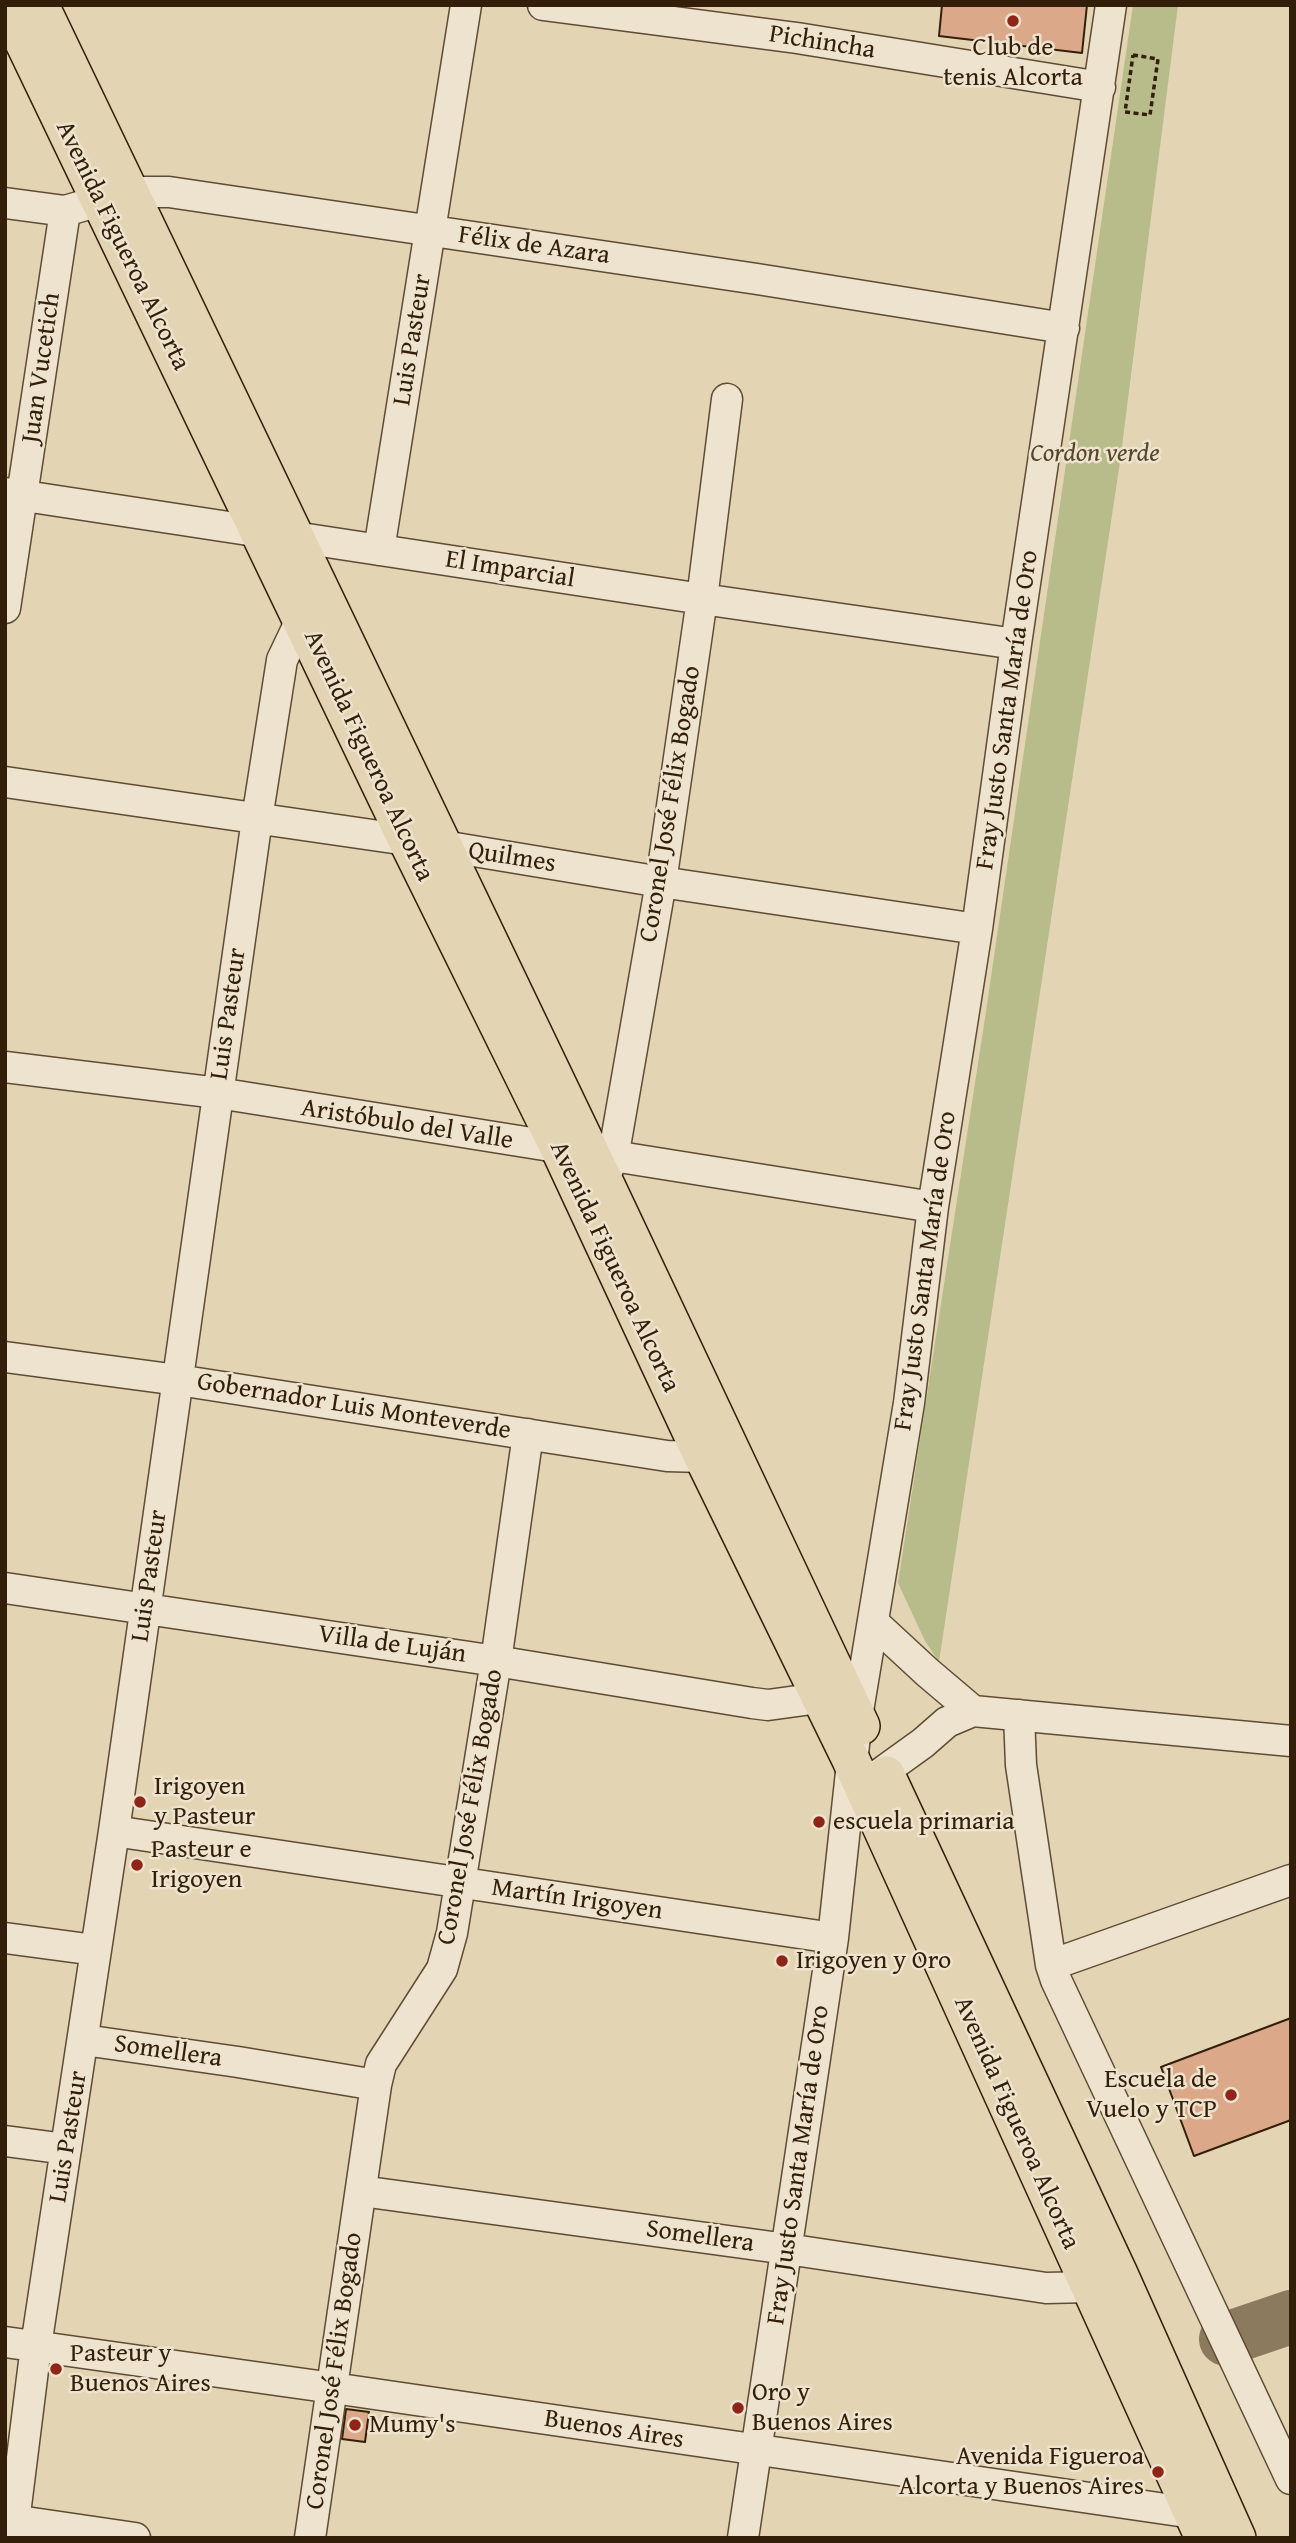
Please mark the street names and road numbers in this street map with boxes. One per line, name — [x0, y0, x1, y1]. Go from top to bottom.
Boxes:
street label: Pichincha — [767, 19, 877, 67]
street label: Avenida Figueroa Alcorta — [48, 116, 196, 376]
street label: Félix de Azara — [456, 220, 612, 272]
street label: Luis Pasteur — [387, 272, 439, 408]
street label: Juan Vucetich — [16, 291, 68, 445]
street label: El Imparcial — [443, 544, 577, 596]
street label: Fray Justo Santa María de Oro — [970, 548, 1046, 872]
street label: Avenida Figueroa Alcorta — [296, 625, 440, 887]
street label: Coronel José Félix Bogado — [634, 664, 708, 944]
street label: Quilmes — [466, 836, 558, 880]
street label: Luis Pasteur — [204, 946, 254, 1082]
street label: Aristóbulo del Valle — [299, 1093, 515, 1157]
street label: Fray Justo Santa María de Oro — [888, 1109, 964, 1433]
street label: Avenida Figueroa Alcorta — [542, 1136, 686, 1398]
street label: Gobernador Luis Monteverde — [195, 1367, 513, 1447]
street label: Luis Pasteur — [125, 1508, 175, 1644]
street label: Villa de Luján — [316, 1619, 468, 1671]
street label: Coronel José Félix Bogado — [431, 1667, 511, 1947]
street label: Martín Irigoyen — [489, 1873, 665, 1927]
street label: Avenida Figueroa Alcorta — [946, 1992, 1086, 2254]
street label: Fray Justo Santa María de Oro — [761, 2003, 837, 2327]
street label: Somellera — [112, 2029, 224, 2075]
street label: Luis Pasteur — [43, 2069, 95, 2205]
street label: Somellera — [644, 2214, 756, 2260]
street label: Coronel José Félix Bogado — [300, 2231, 370, 2511]
street label: Buenos Aires — [542, 2404, 686, 2456]

